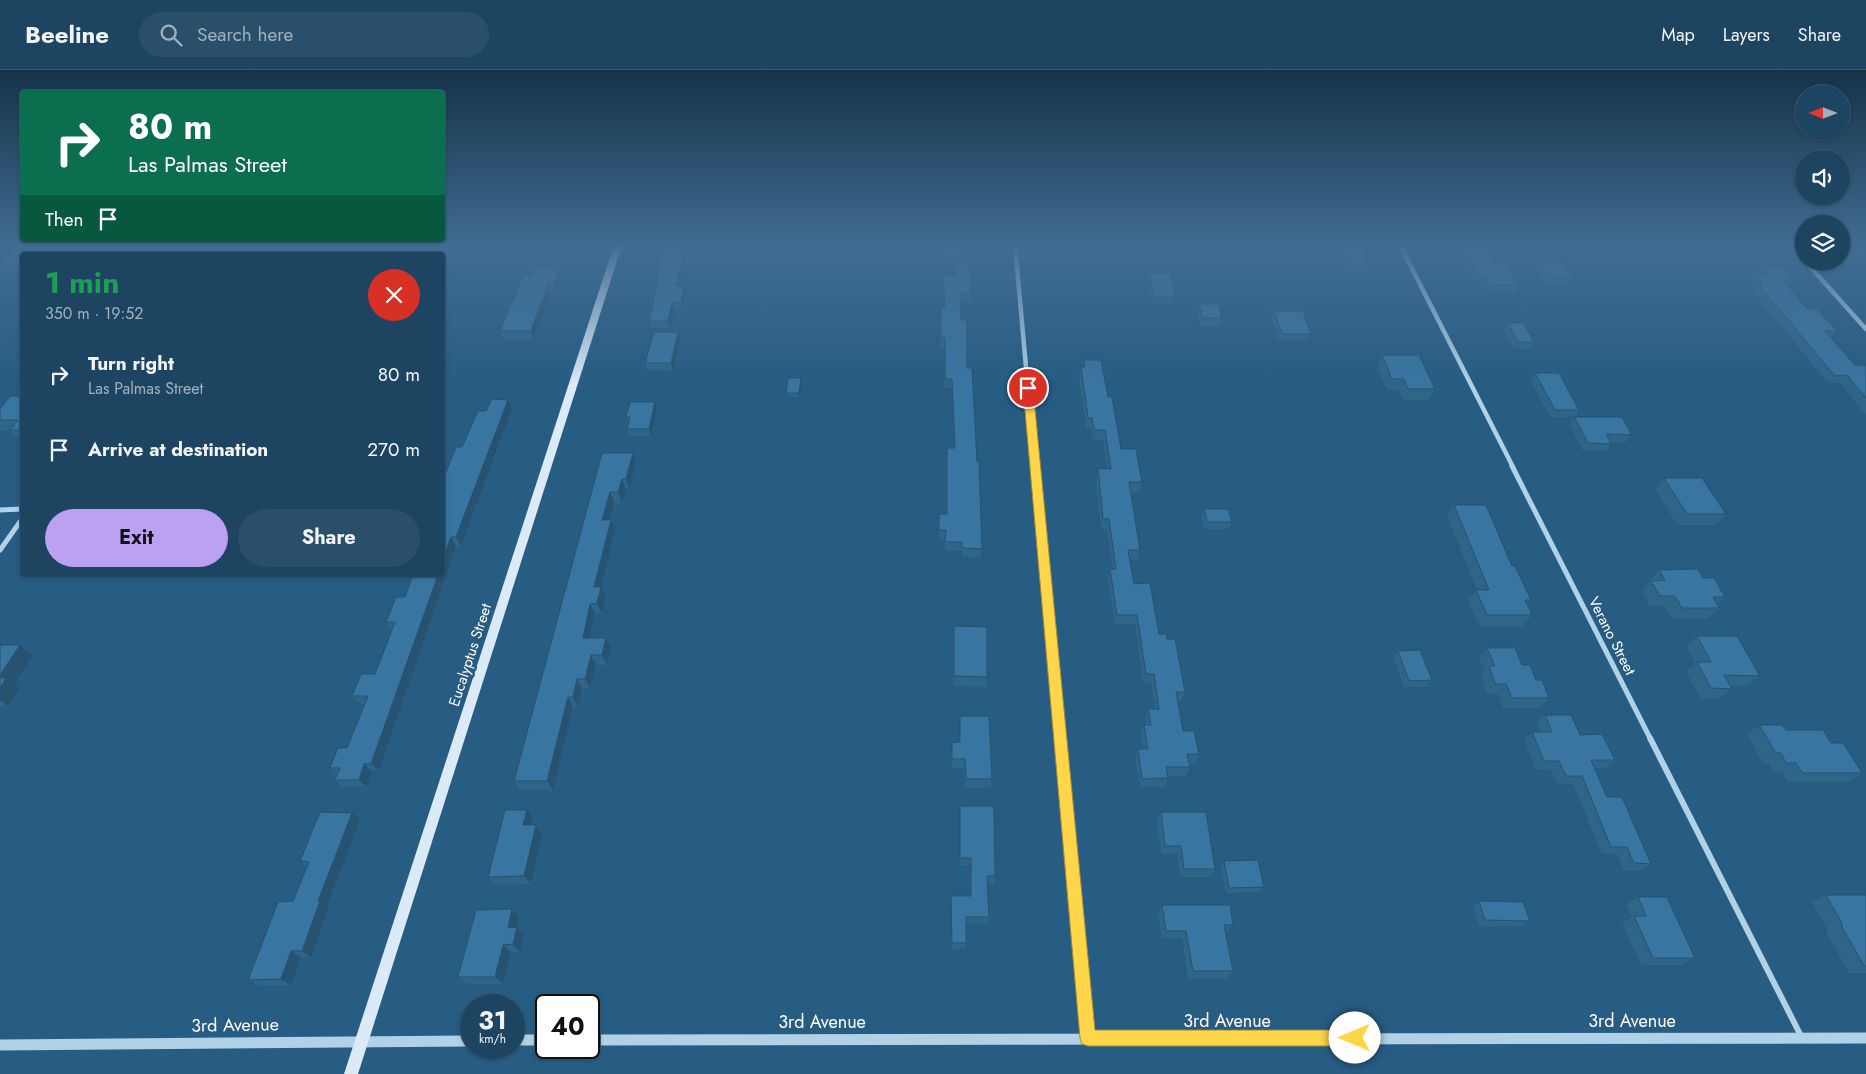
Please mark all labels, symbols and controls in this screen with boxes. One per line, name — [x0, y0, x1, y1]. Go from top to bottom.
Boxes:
search box — [139, 12, 489, 57]
text: Beeline — [25, 17, 109, 52]
icon: search — [157, 21, 185, 49]
text: Search here — [197, 21, 293, 48]
text: Map — [1661, 22, 1695, 48]
text: Layers — [1723, 22, 1770, 48]
text: Share — [1798, 22, 1841, 48]
north arrow — [1795, 85, 1850, 140]
map controls — [1795, 85, 1850, 270]
text: 80 m — [128, 102, 212, 152]
icon: right — [45, 110, 110, 175]
text: Las Palmas Street — [128, 148, 287, 180]
button: sound — [1795, 150, 1850, 205]
icon: arrive — [94, 205, 122, 233]
text: Then — [45, 206, 84, 233]
button: layers — [1795, 215, 1850, 270]
text: 1 min — [45, 261, 119, 304]
button: close — [368, 269, 420, 321]
text: 350 m · 19:52 — [45, 302, 143, 325]
text: Turn right — [88, 350, 174, 377]
icon: right — [45, 361, 73, 389]
text: 80 m — [378, 361, 420, 388]
pin — [1007, 367, 1049, 409]
icon: arrive — [1014, 374, 1042, 402]
text: Las Palmas Street — [88, 377, 203, 400]
icon: arrive — [45, 436, 73, 464]
text: Arrive at destination — [88, 436, 268, 463]
text: 270 m — [367, 436, 420, 463]
button: Exit — [45, 509, 228, 567]
button: Share — [238, 509, 420, 567]
street label: Verano Street — [1583, 593, 1641, 679]
street label: Eucalyptus Street — [443, 600, 497, 709]
speed limit sign: 40 — [535, 994, 600, 1059]
text: 31 — [478, 1002, 507, 1038]
street label: 3rd Avenue — [1183, 1008, 1271, 1034]
street label: 3rd Avenue — [1588, 1008, 1676, 1034]
street label: 3rd Avenue — [778, 1009, 866, 1035]
street label: 3rd Avenue — [191, 1011, 279, 1039]
position arrow — [1328, 1011, 1380, 1063]
text: km/h — [479, 1030, 506, 1048]

